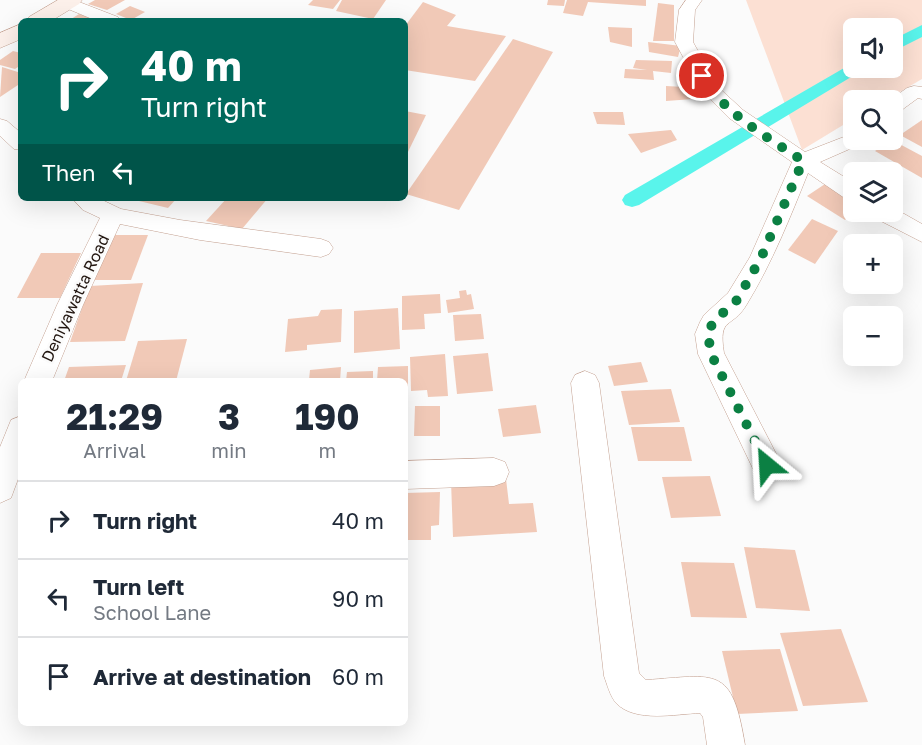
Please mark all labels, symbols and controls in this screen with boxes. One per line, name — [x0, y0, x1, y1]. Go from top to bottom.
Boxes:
map controls — [843, 18, 903, 366]
button: sound — [843, 18, 903, 78]
text: 40 m — [141, 40, 242, 90]
icon: right — [42, 42, 120, 120]
pin — [676, 50, 727, 101]
icon: arrive — [685, 59, 718, 92]
button: search — [843, 90, 903, 150]
text: Turn right — [141, 91, 267, 123]
icon: left — [107, 156, 140, 189]
text: Then — [42, 159, 95, 186]
button: layers — [843, 162, 903, 222]
street label: Deniyawatta Road — [37, 231, 113, 365]
button: + — [843, 234, 903, 294]
button: − — [843, 306, 903, 366]
text: 21:29 — [66, 395, 163, 438]
text: 3 — [218, 395, 240, 438]
text: 190 — [295, 395, 360, 438]
position arrow — [735, 433, 799, 497]
text: Arrival — [83, 438, 146, 462]
text: min — [211, 438, 247, 462]
text: m — [318, 438, 336, 462]
icon: right — [42, 504, 75, 537]
text: Turn right — [93, 507, 197, 534]
text: 40 m — [332, 507, 384, 534]
text: Turn left — [93, 573, 184, 600]
icon: left — [42, 582, 75, 615]
text: 90 m — [332, 585, 384, 612]
text: School Lane — [93, 600, 211, 624]
icon: arrive — [42, 660, 75, 693]
text: Arrive at destination — [93, 663, 311, 690]
text: 60 m — [332, 663, 384, 690]

